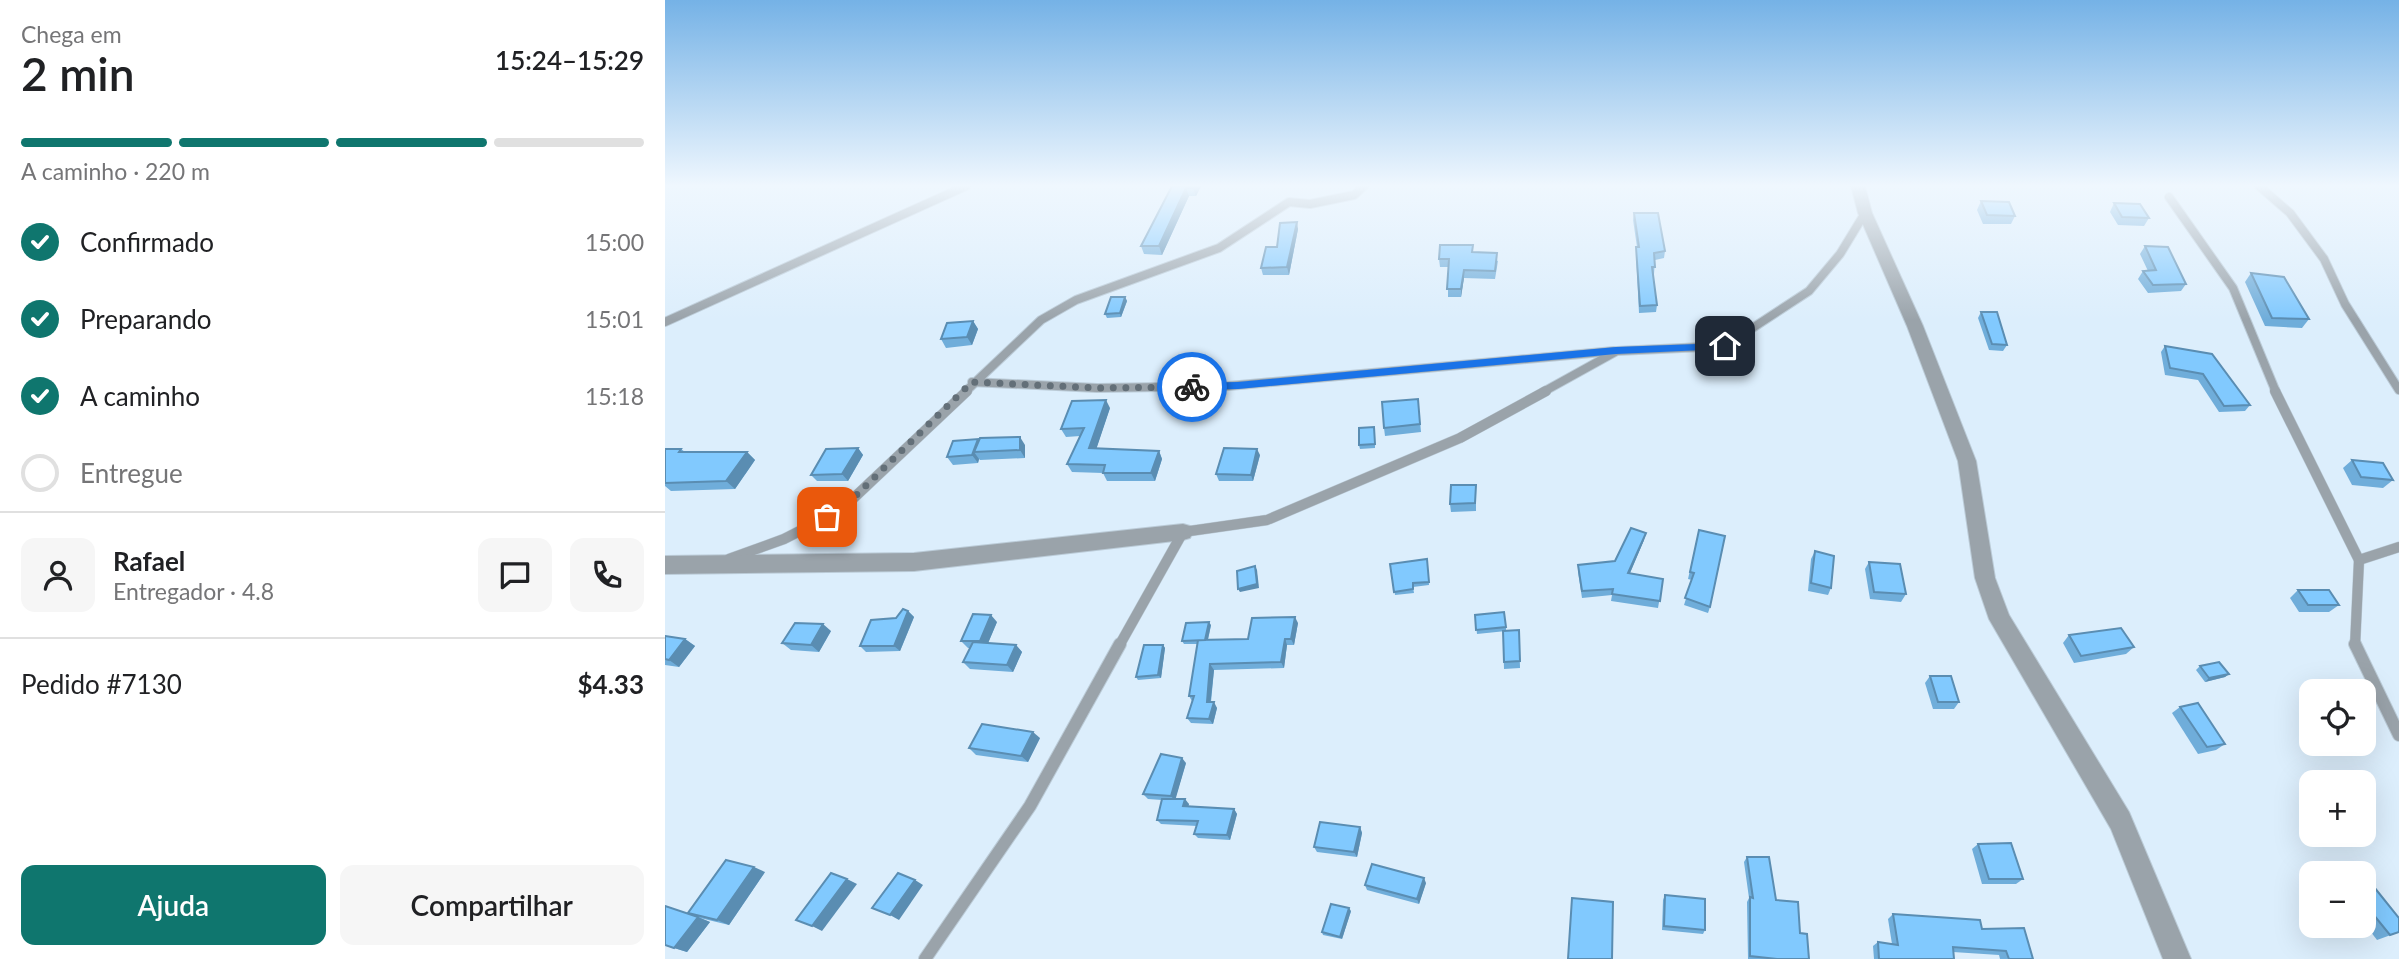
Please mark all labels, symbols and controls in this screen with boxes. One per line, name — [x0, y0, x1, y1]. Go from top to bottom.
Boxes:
text: Chega em — [21, 20, 122, 48]
text: 15:24–15:29 — [495, 44, 644, 76]
text: 2 min — [21, 46, 135, 101]
text: A caminho · 220 m — [21, 157, 210, 185]
icon: check — [21, 223, 59, 261]
text: Confirmado — [80, 226, 214, 258]
text: 15:00 — [585, 228, 644, 256]
icon: check — [21, 300, 59, 338]
text: Preparando — [80, 303, 212, 335]
text: 15:01 — [585, 305, 644, 333]
pin — [1695, 316, 1755, 376]
icon: home — [1706, 327, 1744, 365]
courier — [1157, 352, 1227, 422]
icon: bike — [1173, 368, 1211, 406]
icon: check — [21, 377, 59, 415]
text: A caminho — [80, 380, 200, 412]
text: 15:18 — [585, 382, 644, 410]
text: Entregue — [80, 457, 183, 489]
pin — [797, 487, 857, 547]
icon: bag — [808, 498, 846, 536]
button: person — [21, 538, 95, 612]
button: chat — [478, 538, 552, 612]
button: phone — [570, 538, 644, 612]
text: Rafael — [113, 545, 185, 577]
text: Entregador · 4.8 — [113, 577, 274, 605]
text: Pedido #7130 — [21, 668, 182, 700]
text: $4.33 — [578, 668, 644, 700]
map controls — [2299, 679, 2376, 938]
button: locate — [2299, 679, 2376, 756]
button: + — [2299, 770, 2376, 847]
button: − — [2299, 861, 2376, 938]
button: Ajuda — [21, 865, 326, 945]
button: Compartilhar — [340, 865, 644, 945]

